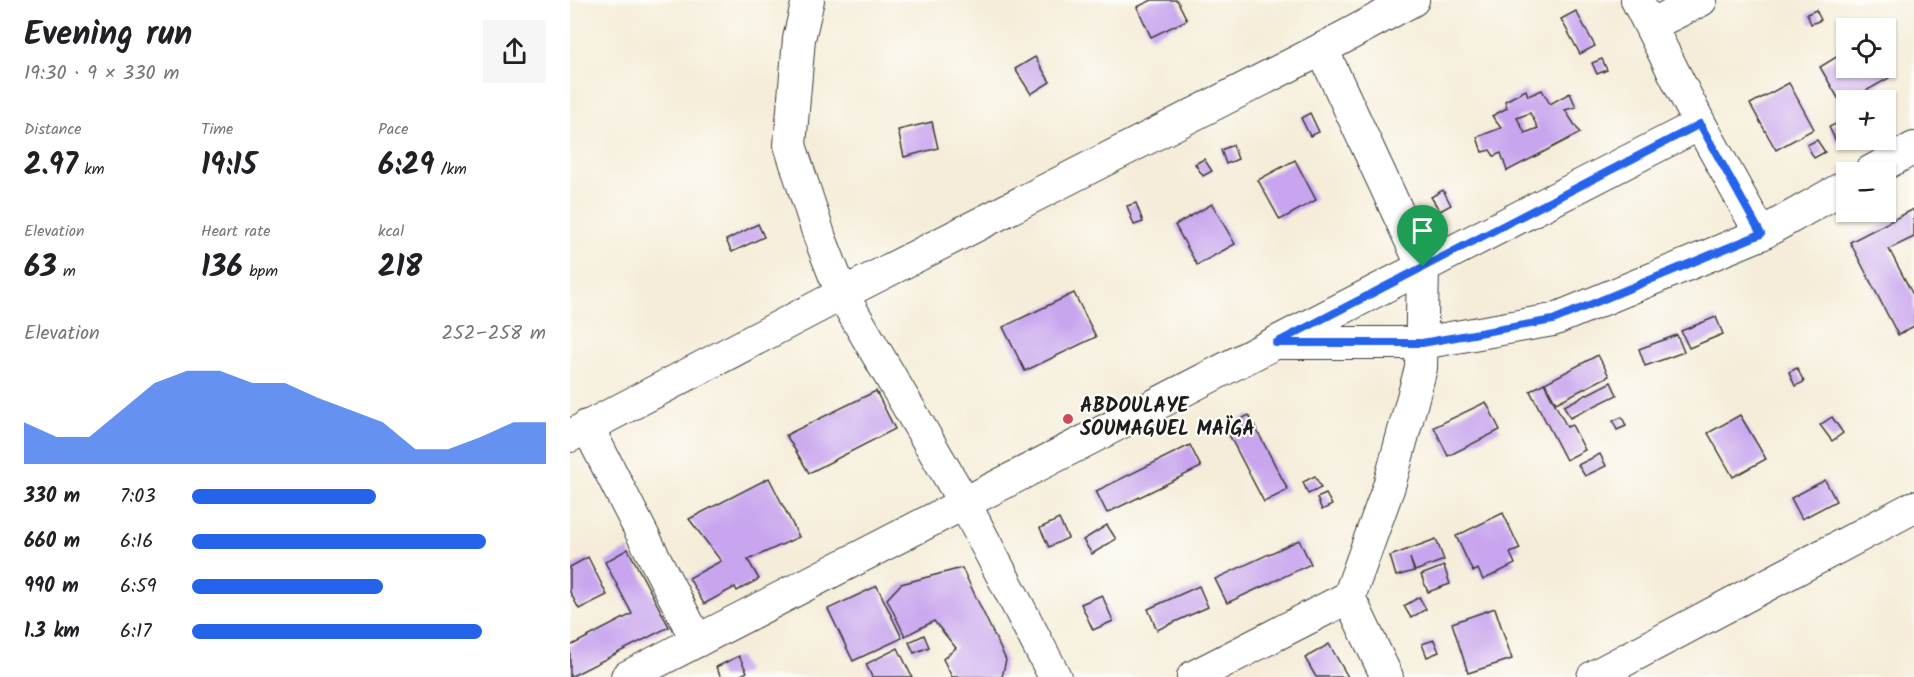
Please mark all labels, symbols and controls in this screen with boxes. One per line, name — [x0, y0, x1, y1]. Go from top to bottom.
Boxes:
text: Evening run — [24, 9, 192, 62]
map controls — [1836, 18, 1896, 222]
button: locate — [1836, 18, 1896, 78]
button: share — [483, 20, 546, 83]
text: 19:30 · 9 × 330 m — [24, 58, 180, 90]
button: + — [1836, 90, 1896, 150]
text: Distance — [24, 117, 82, 142]
text: Time — [201, 117, 233, 142]
text: Pace — [378, 117, 409, 142]
text: 2.97 — [24, 142, 78, 190]
text: 19:15 — [201, 142, 257, 190]
text: 6:29 — [378, 142, 434, 190]
text: km — [78, 157, 105, 182]
text: /km — [434, 157, 467, 182]
button: − — [1836, 162, 1896, 222]
pin — [1397, 205, 1448, 267]
icon: arrive — [1406, 214, 1439, 247]
text: Elevation — [24, 219, 85, 244]
text: Heart rate — [201, 219, 271, 244]
text: kcal — [378, 219, 404, 244]
text: 63 — [24, 244, 57, 292]
text: 136 — [201, 244, 243, 292]
text: 218 — [378, 244, 422, 292]
text: m — [57, 259, 76, 284]
text: bpm — [243, 259, 278, 284]
text: Elevation — [24, 318, 100, 350]
text: 252–258 m — [441, 318, 546, 350]
place label: ABDOULAYE SOUMAGUEL MAÏGA — [1080, 391, 1255, 446]
marker: ABDOULAYE SOUMAGUEL MAÏGA — [1061, 412, 1075, 426]
text: 330 m — [24, 481, 80, 513]
text: 7:03 — [120, 481, 156, 513]
text: 660 m — [24, 526, 80, 558]
text: 6:16 — [120, 526, 153, 558]
text: 990 m — [24, 571, 79, 603]
text: 6:59 — [120, 571, 157, 603]
text: 1.3 km — [24, 616, 80, 648]
text: 6:17 — [120, 616, 152, 648]

